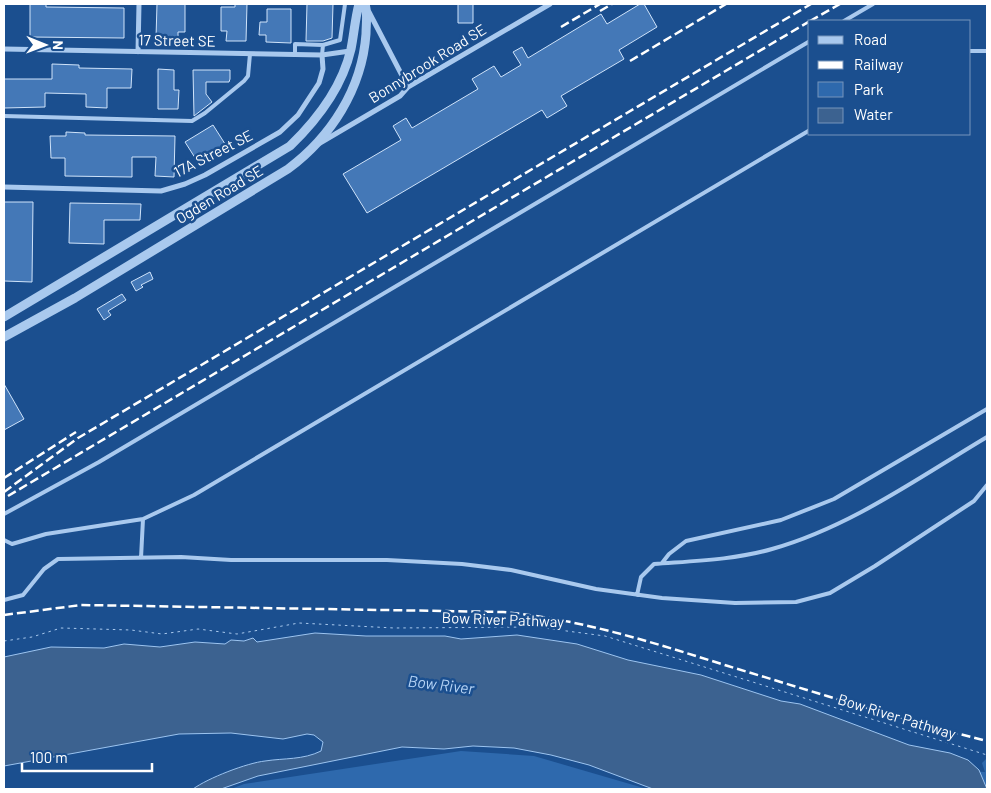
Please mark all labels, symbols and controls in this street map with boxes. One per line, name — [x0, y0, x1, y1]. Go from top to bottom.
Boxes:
north arrow — [20, 20, 70, 70]
street label: Bonnybrook Road SE — [365, 20, 489, 106]
legend — [808, 20, 971, 135]
street label: 17 Street SE — [138, 30, 216, 50]
text: Road — [854, 30, 887, 48]
text: N — [50, 40, 67, 50]
text: Railway — [854, 55, 903, 73]
text: Park — [854, 80, 884, 98]
text: Water — [854, 105, 893, 123]
street label: 17A Street SE — [170, 125, 256, 181]
street label: Ogden Road SE — [172, 161, 266, 227]
street label: Bow River Pathway — [442, 608, 565, 630]
water label: Bow River — [407, 671, 477, 698]
street label: Bow River Pathway — [836, 689, 958, 743]
scale bar — [22, 740, 152, 772]
text: 100 m — [30, 748, 68, 766]

